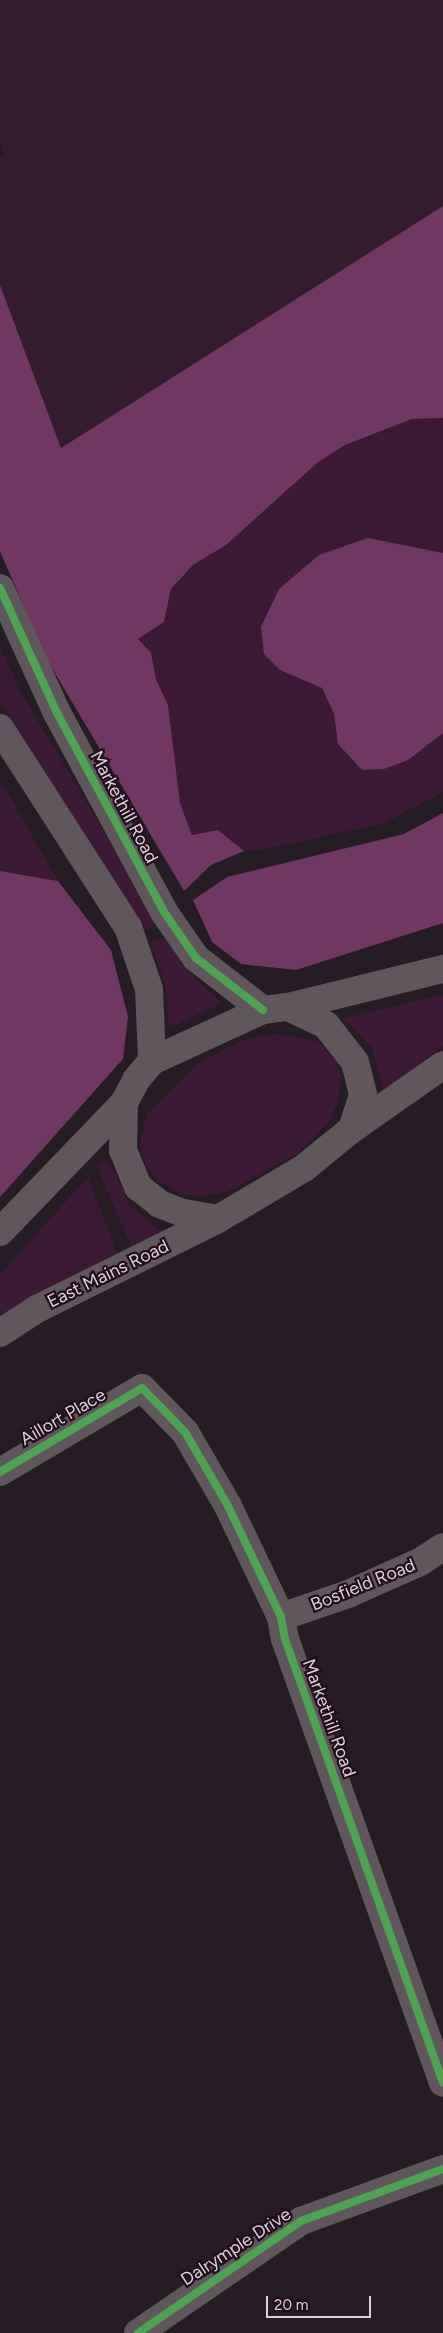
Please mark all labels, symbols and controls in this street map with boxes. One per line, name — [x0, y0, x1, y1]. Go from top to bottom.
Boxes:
street label: Markethill Road — [85, 747, 163, 867]
street label: East Mains Road — [44, 1235, 172, 1313]
street label: Aillort Place — [16, 1384, 110, 1450]
street label: Bosfield Road — [308, 1554, 418, 1616]
street label: Markethill Road — [298, 1656, 360, 1780]
street label: Dalrymple Drive — [177, 2203, 295, 2291]
scale bar — [268, 2286, 373, 2318]
text: 20 m — [274, 2296, 308, 2314]

